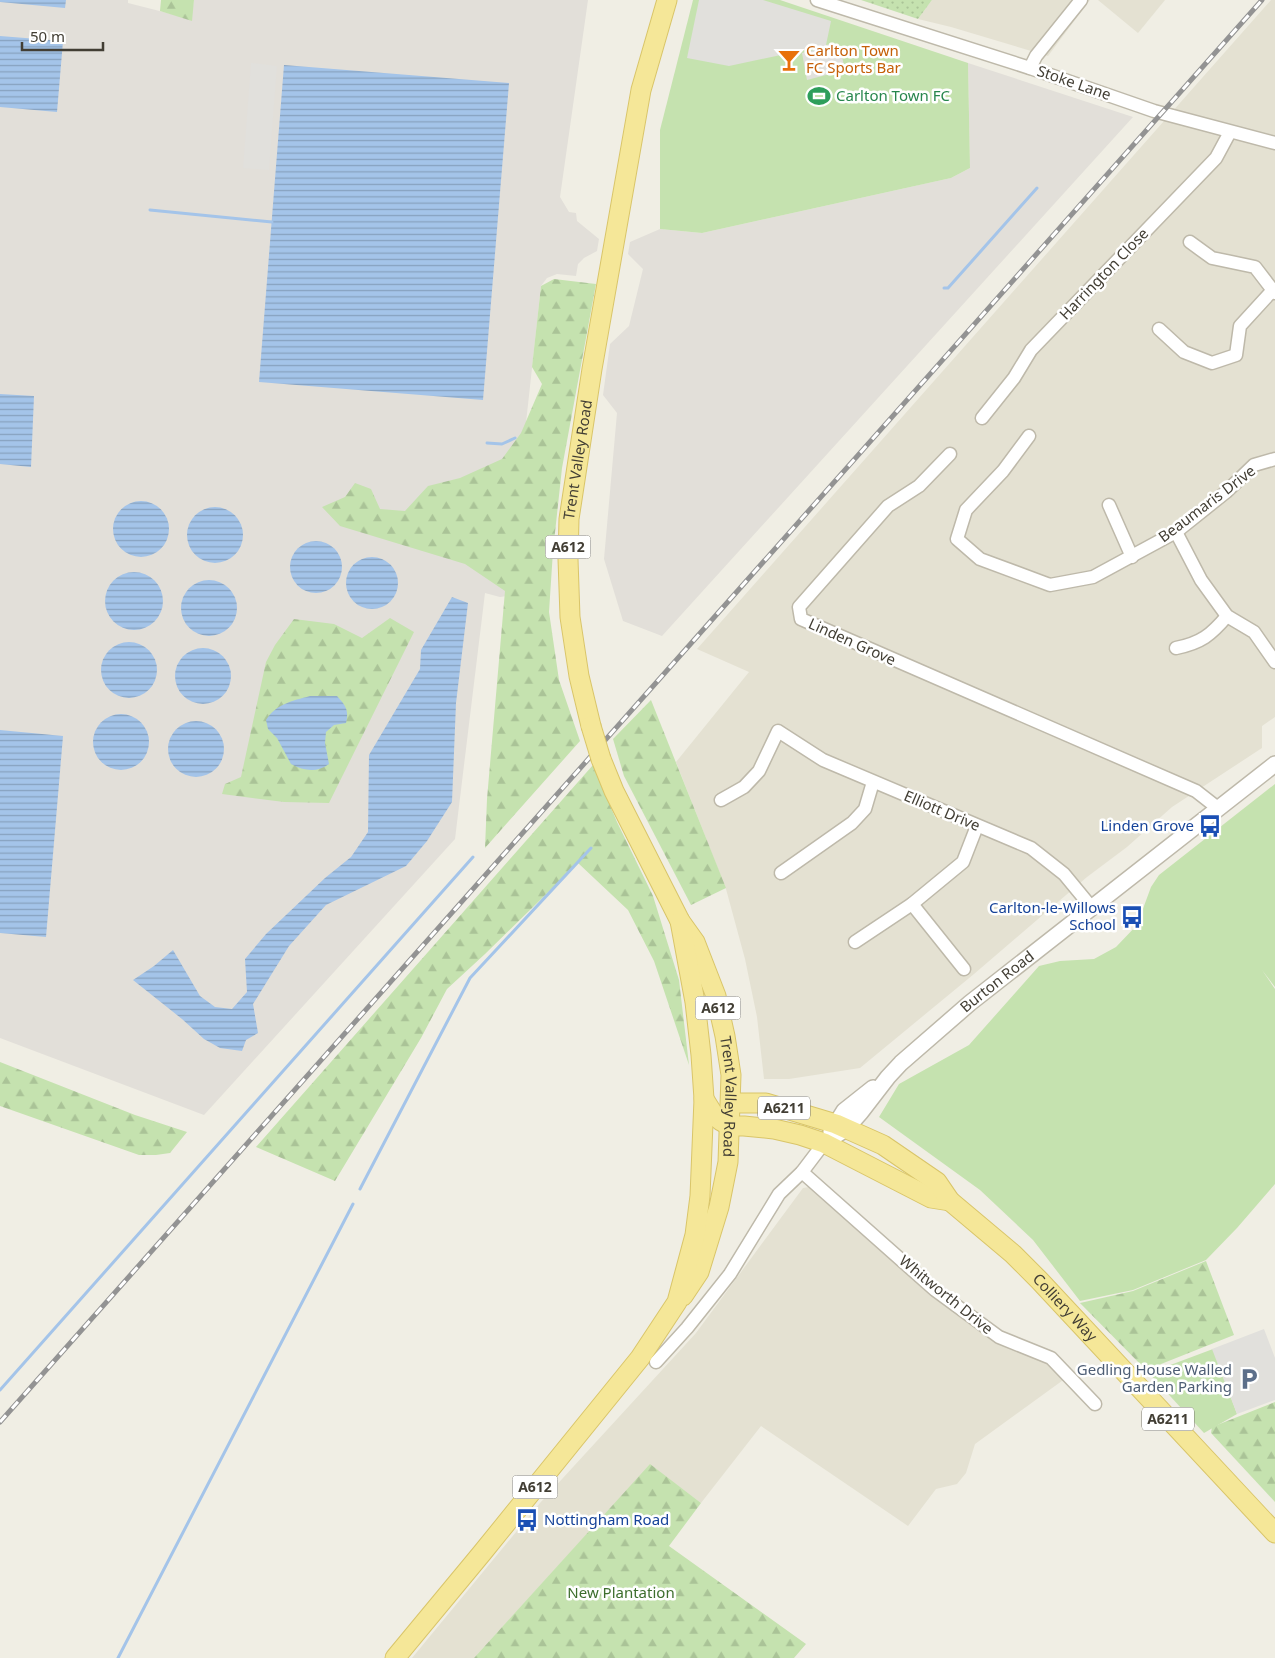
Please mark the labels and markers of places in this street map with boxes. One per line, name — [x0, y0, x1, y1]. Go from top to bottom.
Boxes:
place label: Carlton Town FC Sports Bar — [806, 40, 901, 77]
bar icon: Carlton Town FC Sports Bar — [776, 47, 802, 73]
sports icon: Carlton Town FC — [806, 83, 832, 109]
place label: Carlton Town FC — [836, 85, 950, 105]
bus stop icon: Linden Grove — [1197, 813, 1223, 839]
place label: Linden Grove — [1100, 815, 1194, 835]
place label: Carlton-le-Willows School — [989, 897, 1116, 934]
bus stop icon: Carlton-le-Willows School — [1119, 904, 1145, 930]
place label: Gedling House Walled Garden Parking — [1077, 1359, 1232, 1396]
parking icon: Gedling House Walled Garden Parking — [1236, 1366, 1262, 1392]
bus stop icon: Nottingham Road — [514, 1507, 540, 1533]
place label: Nottingham Road — [544, 1509, 669, 1529]

